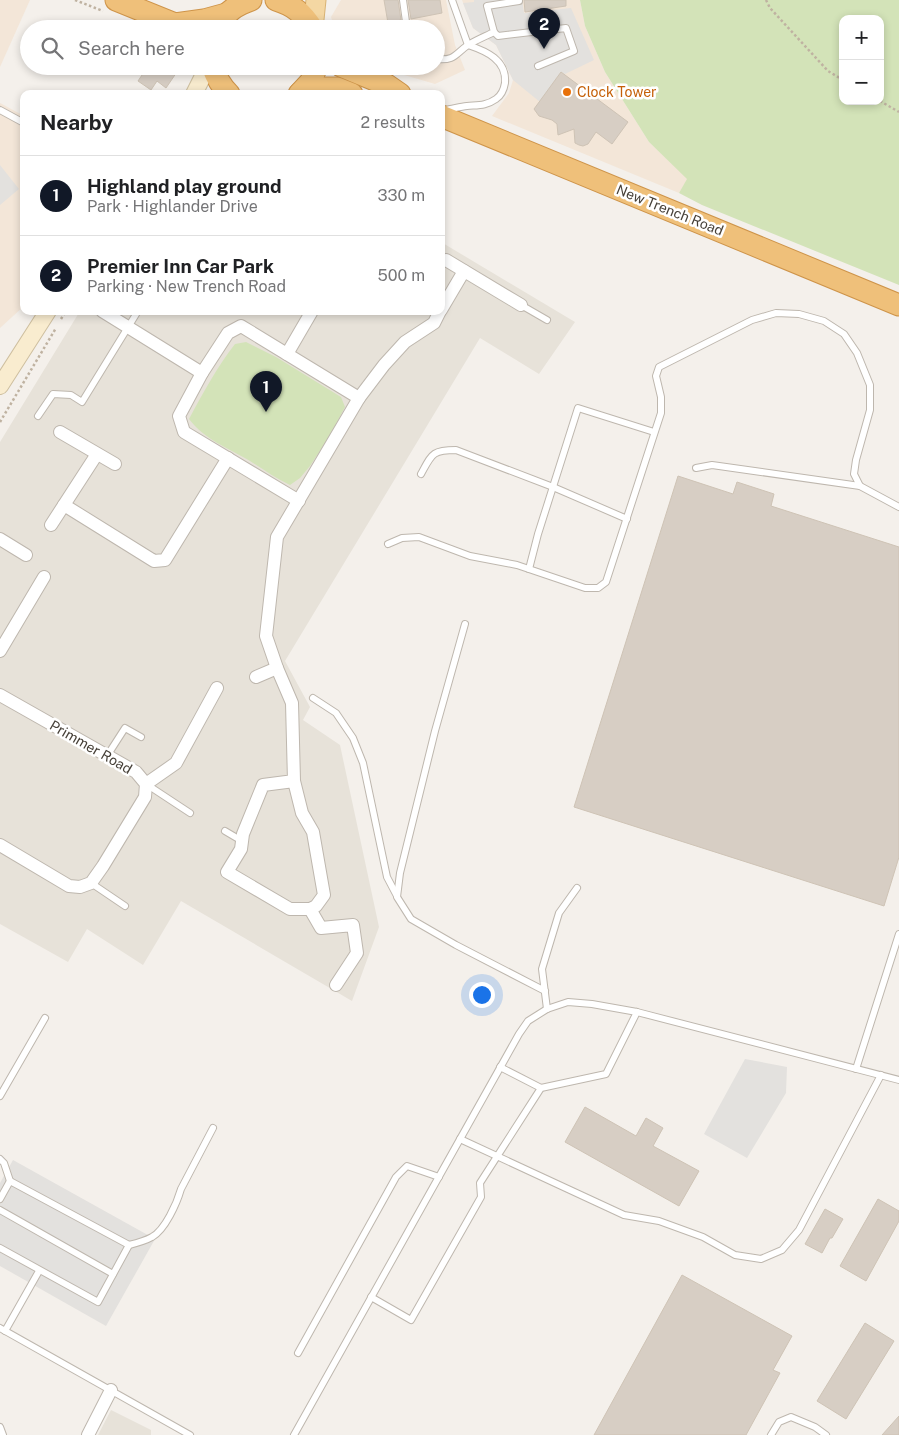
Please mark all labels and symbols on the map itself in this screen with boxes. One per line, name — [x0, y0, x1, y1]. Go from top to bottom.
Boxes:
pin: 2 — [528, 8, 560, 49]
place label: Clock Tower — [577, 84, 657, 100]
marker: Clock Tower — [561, 86, 573, 98]
street label: New Trench Road — [614, 181, 726, 239]
pin: 1 — [250, 371, 282, 412]
street label: Primmer Road — [47, 717, 135, 777]
your location — [469, 982, 495, 1008]

